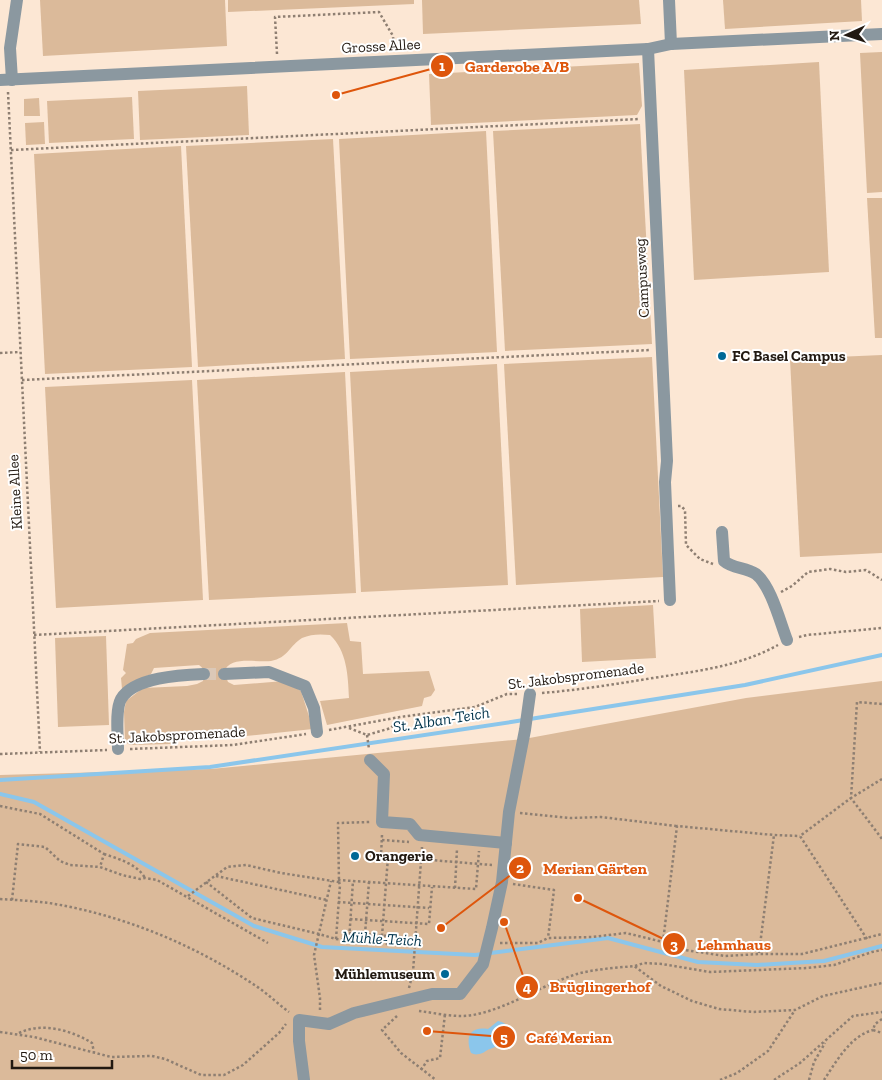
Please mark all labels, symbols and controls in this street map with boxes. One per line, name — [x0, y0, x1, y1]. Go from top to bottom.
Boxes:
north arrow — [822, 10, 872, 60]
text: N — [826, 30, 843, 41]
street label: Grosse Allee — [341, 35, 421, 57]
callout: Garderobe A/B — [429, 50, 579, 81]
text: 1 — [439, 57, 445, 75]
text: Garderobe A/B — [465, 57, 569, 76]
street label: Campusweg — [631, 238, 653, 318]
place label: FC Basel Campus — [732, 347, 846, 365]
marker: FC Basel Campus — [716, 350, 728, 362]
street label: Kleine Allee — [4, 454, 26, 530]
street label: St. Jakobspromenade — [507, 659, 645, 693]
water label: St. Alban-Teich — [391, 702, 491, 737]
street label: St. Jakobspromenade — [108, 722, 246, 748]
place label: Orangerie — [365, 847, 433, 865]
marker: Orangerie — [349, 850, 361, 862]
callout: Merian Gärten — [508, 853, 657, 884]
text: 2 — [516, 859, 524, 877]
text: Merian Gärten — [543, 859, 647, 878]
water label: Mühle-Teich — [342, 927, 422, 950]
callout: Lehmhaus — [662, 929, 781, 960]
text: Lehmhaus — [697, 935, 771, 954]
text: 3 — [670, 936, 678, 954]
place label: Mühlemuseum — [335, 965, 435, 983]
marker: Mühlemuseum — [439, 968, 451, 980]
callout: Brüglingerhof — [515, 971, 661, 1002]
text: Brüglingerhof — [549, 977, 652, 996]
text: 4 — [523, 978, 532, 996]
callout: Café Merian — [492, 1022, 622, 1053]
text: Café Merian — [526, 1028, 612, 1047]
text: 5 — [500, 1029, 508, 1047]
scale bar — [12, 1038, 112, 1070]
text: 50 m — [20, 1046, 53, 1064]

